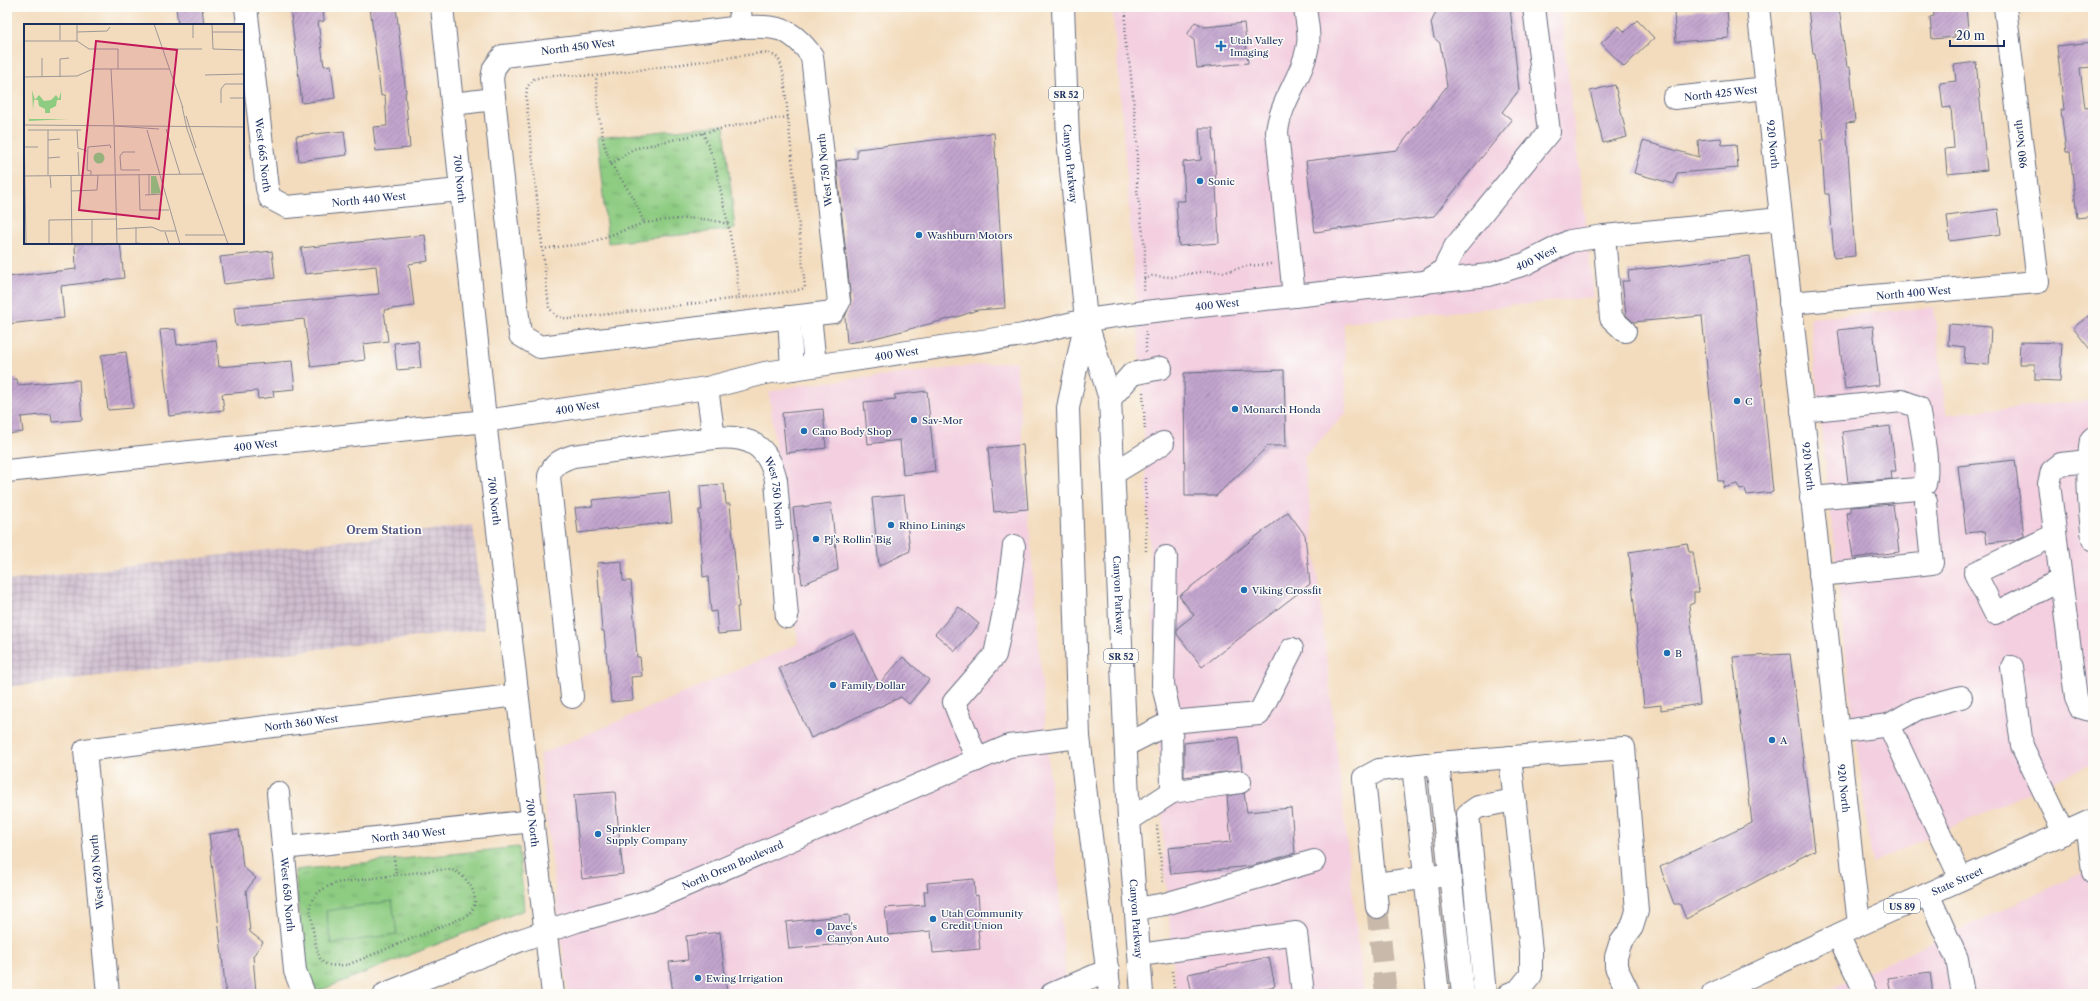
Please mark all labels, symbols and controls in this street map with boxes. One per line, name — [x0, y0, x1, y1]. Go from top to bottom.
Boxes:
scale bar — [1950, 22, 2004, 48]
inset map — [24, 24, 244, 244]
text: 20 m — [1956, 28, 1985, 43]
place label: Utah Valley Imaging — [1230, 34, 1284, 59]
street label: North 450 West — [540, 36, 616, 58]
marker: Utah Valley Imaging — [1215, 40, 1227, 52]
street label: North 425 West — [1683, 83, 1759, 103]
road number: SR 52 — [1049, 87, 1083, 101]
street label: West 665 North — [252, 116, 275, 194]
street label: 980 North — [2011, 118, 2030, 169]
street label: 920 North — [1764, 119, 1782, 170]
street label: Canyon Parkway — [1061, 124, 1081, 204]
street label: West 750 North — [815, 132, 835, 208]
street label: 700 North — [451, 154, 469, 205]
place label: Sonic — [1208, 175, 1235, 188]
marker: Sonic — [1195, 176, 1205, 186]
street label: North 440 West — [331, 189, 407, 209]
place label: Washburn Motors — [926, 229, 1013, 242]
marker: Washburn Motors — [914, 230, 924, 240]
street label: 400 West — [1514, 242, 1560, 273]
street label: North 400 West — [1876, 283, 1952, 302]
street label: 400 West — [1194, 295, 1240, 313]
street label: 400 West — [874, 344, 920, 363]
place label: C — [1745, 395, 1753, 408]
marker: C — [1732, 396, 1742, 406]
street label: 400 West — [555, 398, 601, 417]
place label: Monarch Honda — [1243, 403, 1322, 416]
marker: Monarch Honda — [1230, 404, 1240, 414]
place label: Sav-Mor — [922, 414, 964, 427]
marker: Sav-Mor — [909, 415, 919, 425]
place label: Cano Body Shop — [812, 425, 892, 438]
marker: Cano Body Shop — [799, 426, 809, 436]
street label: 400 West — [233, 436, 279, 454]
street label: 920 North — [1799, 441, 1818, 492]
street label: West 750 North — [761, 453, 787, 531]
street label: 700 North — [485, 476, 504, 527]
place label: Rhino Linings — [899, 519, 965, 532]
marker: Rhino Linings — [886, 520, 896, 530]
district label: Orem Station — [346, 523, 422, 537]
place label: Pj's Rollin' Big — [824, 533, 892, 546]
marker: Pj's Rollin' Big — [811, 534, 821, 544]
street label: Canyon Parkway — [1111, 555, 1127, 636]
place label: Viking Crossfit — [1251, 584, 1322, 597]
marker: Viking Crossfit — [1239, 585, 1249, 595]
place label: B — [1675, 647, 1682, 660]
marker: B — [1662, 648, 1672, 658]
road number: SR 52 — [1104, 649, 1138, 663]
place label: Family Dollar — [841, 679, 906, 692]
marker: Family Dollar — [828, 680, 838, 690]
street label: North 360 West — [263, 711, 339, 734]
place label: A — [1779, 734, 1788, 747]
marker: A — [1767, 735, 1777, 745]
street label: 920 North — [1835, 763, 1853, 814]
street label: 700 North — [523, 798, 542, 849]
place label: Sprinkler Supply Company — [606, 822, 688, 847]
street label: North 340 West — [371, 824, 446, 845]
marker: Sprinkler Supply Company — [593, 829, 603, 839]
street label: West 620 North — [87, 833, 107, 911]
street label: North Orem Boulevard — [680, 838, 785, 893]
street label: West 650 North — [278, 856, 298, 933]
street label: State Street — [1929, 864, 1985, 898]
street label: Canyon Parkway — [1127, 879, 1146, 959]
road number: US 89 — [1884, 899, 1920, 913]
place label: Utah Community Credit Union — [941, 907, 1024, 932]
marker: Utah Community Credit Union — [928, 914, 938, 924]
place label: Dave's Canyon Auto — [827, 920, 889, 945]
marker: Dave's Canyon Auto — [814, 927, 824, 937]
place label: Ewing Irrigation — [706, 972, 784, 985]
marker: Ewing Irrigation — [693, 973, 703, 983]

